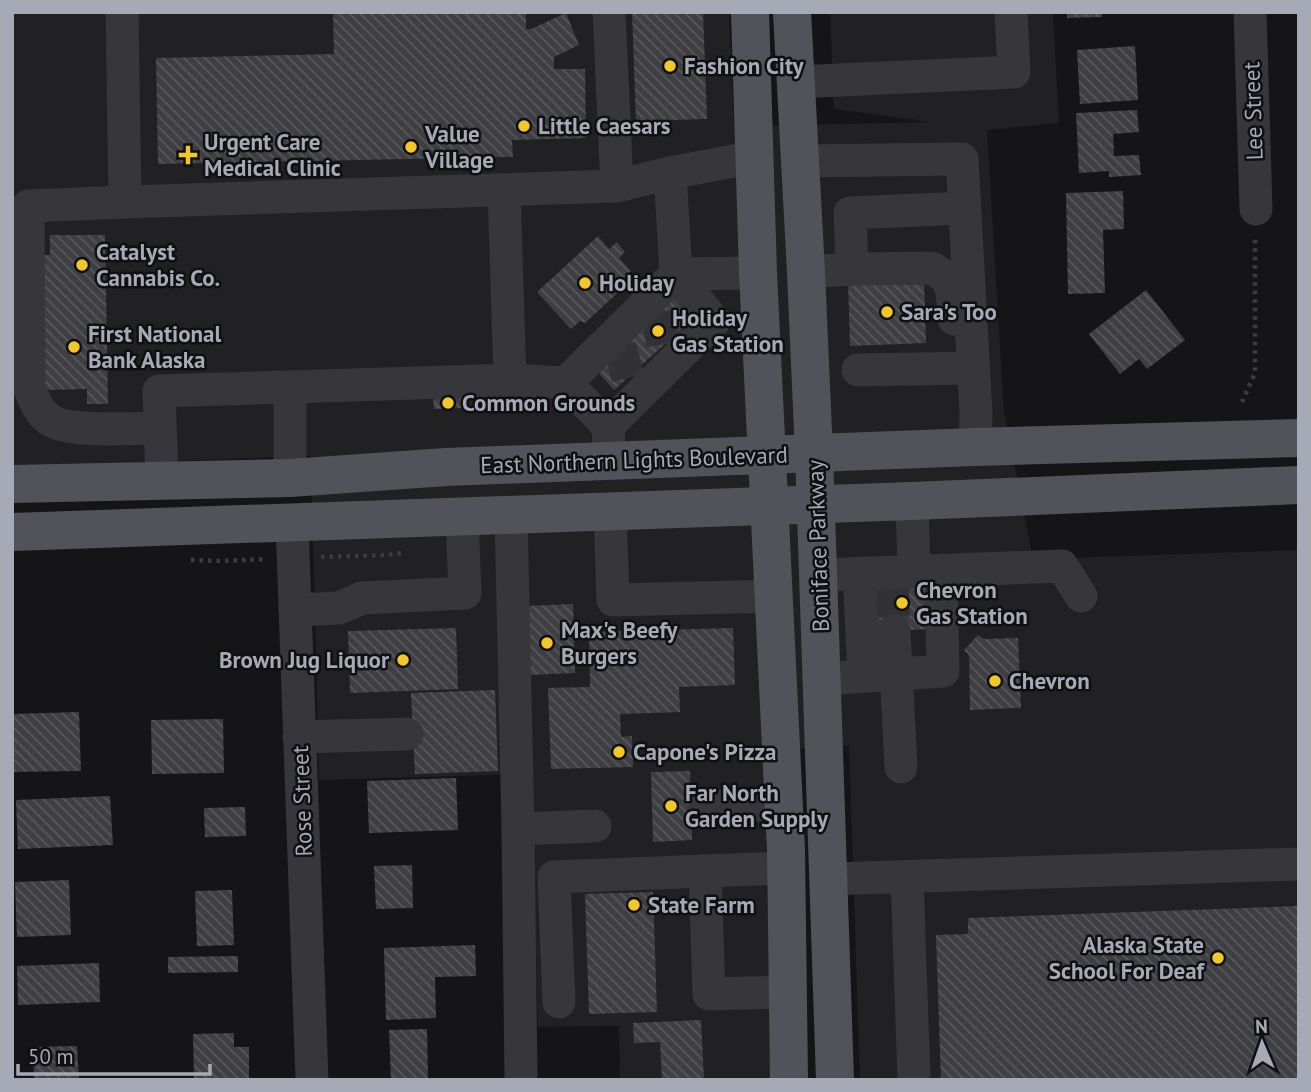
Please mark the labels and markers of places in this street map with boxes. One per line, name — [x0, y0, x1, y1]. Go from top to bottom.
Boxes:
place label: Fashion City — [684, 51, 804, 80]
marker: Fashion City — [662, 58, 678, 74]
place label: Little Caesars — [538, 111, 671, 140]
marker: Little Caesars — [516, 118, 532, 134]
place label: Value Village — [424, 119, 494, 174]
place label: Urgent Care Medical Clinic — [204, 127, 341, 182]
marker: Value Village — [403, 139, 419, 155]
marker: Urgent Care Medical Clinic — [178, 145, 198, 165]
place label: Catalyst Cannabis Co. — [96, 237, 220, 292]
marker: Catalyst Cannabis Co. — [74, 257, 90, 273]
place label: Holiday — [599, 268, 675, 297]
marker: Holiday — [577, 275, 593, 291]
place label: Sara's Too — [901, 297, 997, 326]
place label: Holiday Gas Station — [672, 303, 784, 358]
marker: Sara's Too — [879, 304, 895, 320]
place label: First National Bank Alaska — [88, 319, 222, 374]
marker: Holiday Gas Station — [650, 323, 666, 339]
marker: First National Bank Alaska — [66, 339, 82, 355]
place label: Common Grounds — [462, 388, 636, 417]
marker: Common Grounds — [440, 395, 456, 411]
place label: Chevron Gas Station — [916, 575, 1028, 630]
marker: Chevron Gas Station — [894, 595, 910, 611]
place label: Max's Beefy Burgers — [561, 615, 679, 670]
marker: Max's Beefy Burgers — [539, 635, 555, 651]
place label: Brown Jug Liquor — [219, 645, 390, 674]
marker: Brown Jug Liquor — [395, 652, 411, 668]
place label: Chevron — [1009, 666, 1090, 695]
marker: Chevron — [987, 673, 1003, 689]
place label: Capone's Pizza — [633, 737, 776, 766]
marker: Capone's Pizza — [611, 744, 627, 760]
place label: Far North Garden Supply — [685, 778, 829, 833]
marker: Far North Garden Supply — [663, 798, 679, 814]
place label: State Farm — [648, 890, 755, 919]
marker: State Farm — [626, 897, 642, 913]
place label: Alaska State School For Deaf — [1049, 930, 1206, 985]
marker: Alaska State School For Deaf — [1210, 950, 1226, 966]

